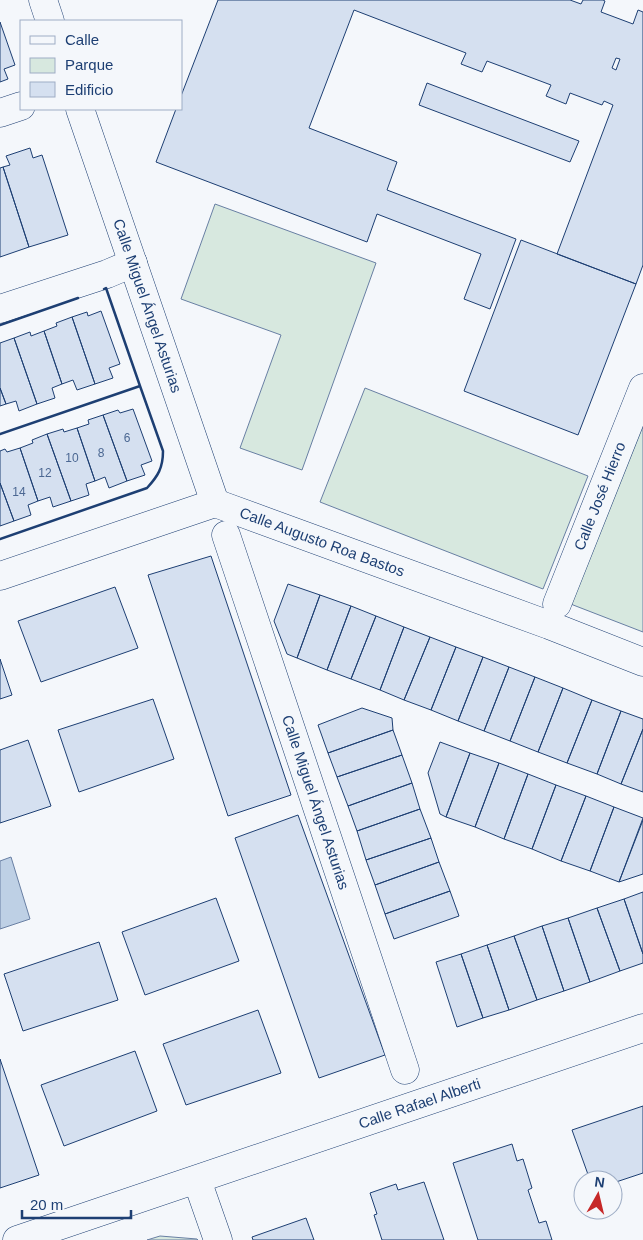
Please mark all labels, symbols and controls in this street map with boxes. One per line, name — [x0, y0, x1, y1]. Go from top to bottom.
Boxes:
legend — [20, 20, 182, 110]
text: Calle — [65, 31, 99, 48]
text: Parque — [65, 56, 113, 73]
text: Edificio — [65, 81, 113, 98]
street label: Calle Miguel Ángel Asturias — [110, 216, 186, 395]
house number: 6 — [124, 431, 131, 445]
street label: Calle José Hierro — [570, 439, 629, 553]
house number: 8 — [98, 446, 105, 460]
house number: 10 — [65, 451, 79, 465]
house number: 12 — [38, 466, 52, 480]
house number: 14 — [12, 485, 26, 499]
street label: Calle Augusto Roa Bastos — [237, 504, 407, 580]
street label: Calle Miguel Ángel Asturias — [279, 713, 353, 892]
street label: Calle Rafael Alberti — [356, 1075, 483, 1132]
north arrow — [573, 1170, 623, 1220]
text: N — [594, 1173, 606, 1191]
scale bar — [22, 1188, 131, 1220]
text: 20 m — [30, 1196, 63, 1213]

